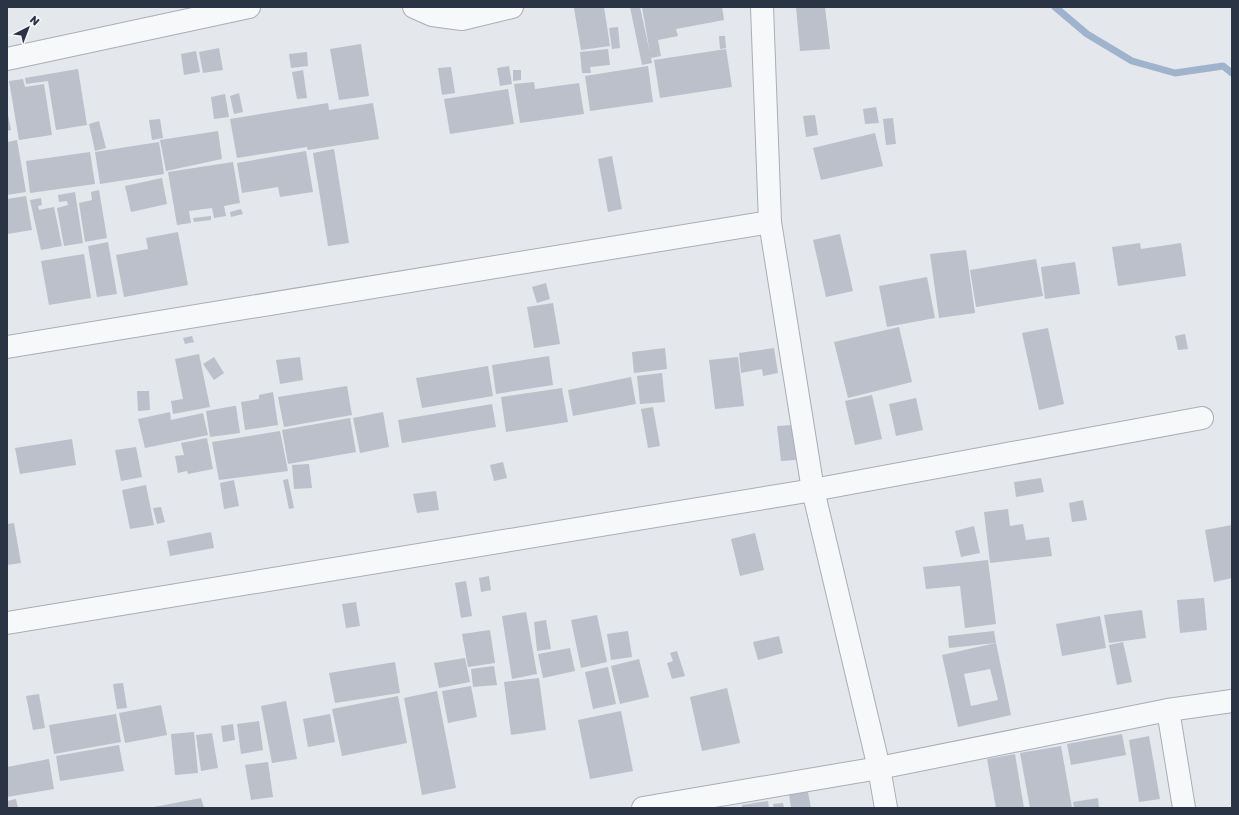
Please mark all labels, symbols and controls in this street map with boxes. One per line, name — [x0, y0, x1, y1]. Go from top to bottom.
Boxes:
north arrow — [8, 8, 48, 48]
text: N — [28, 13, 42, 28]

